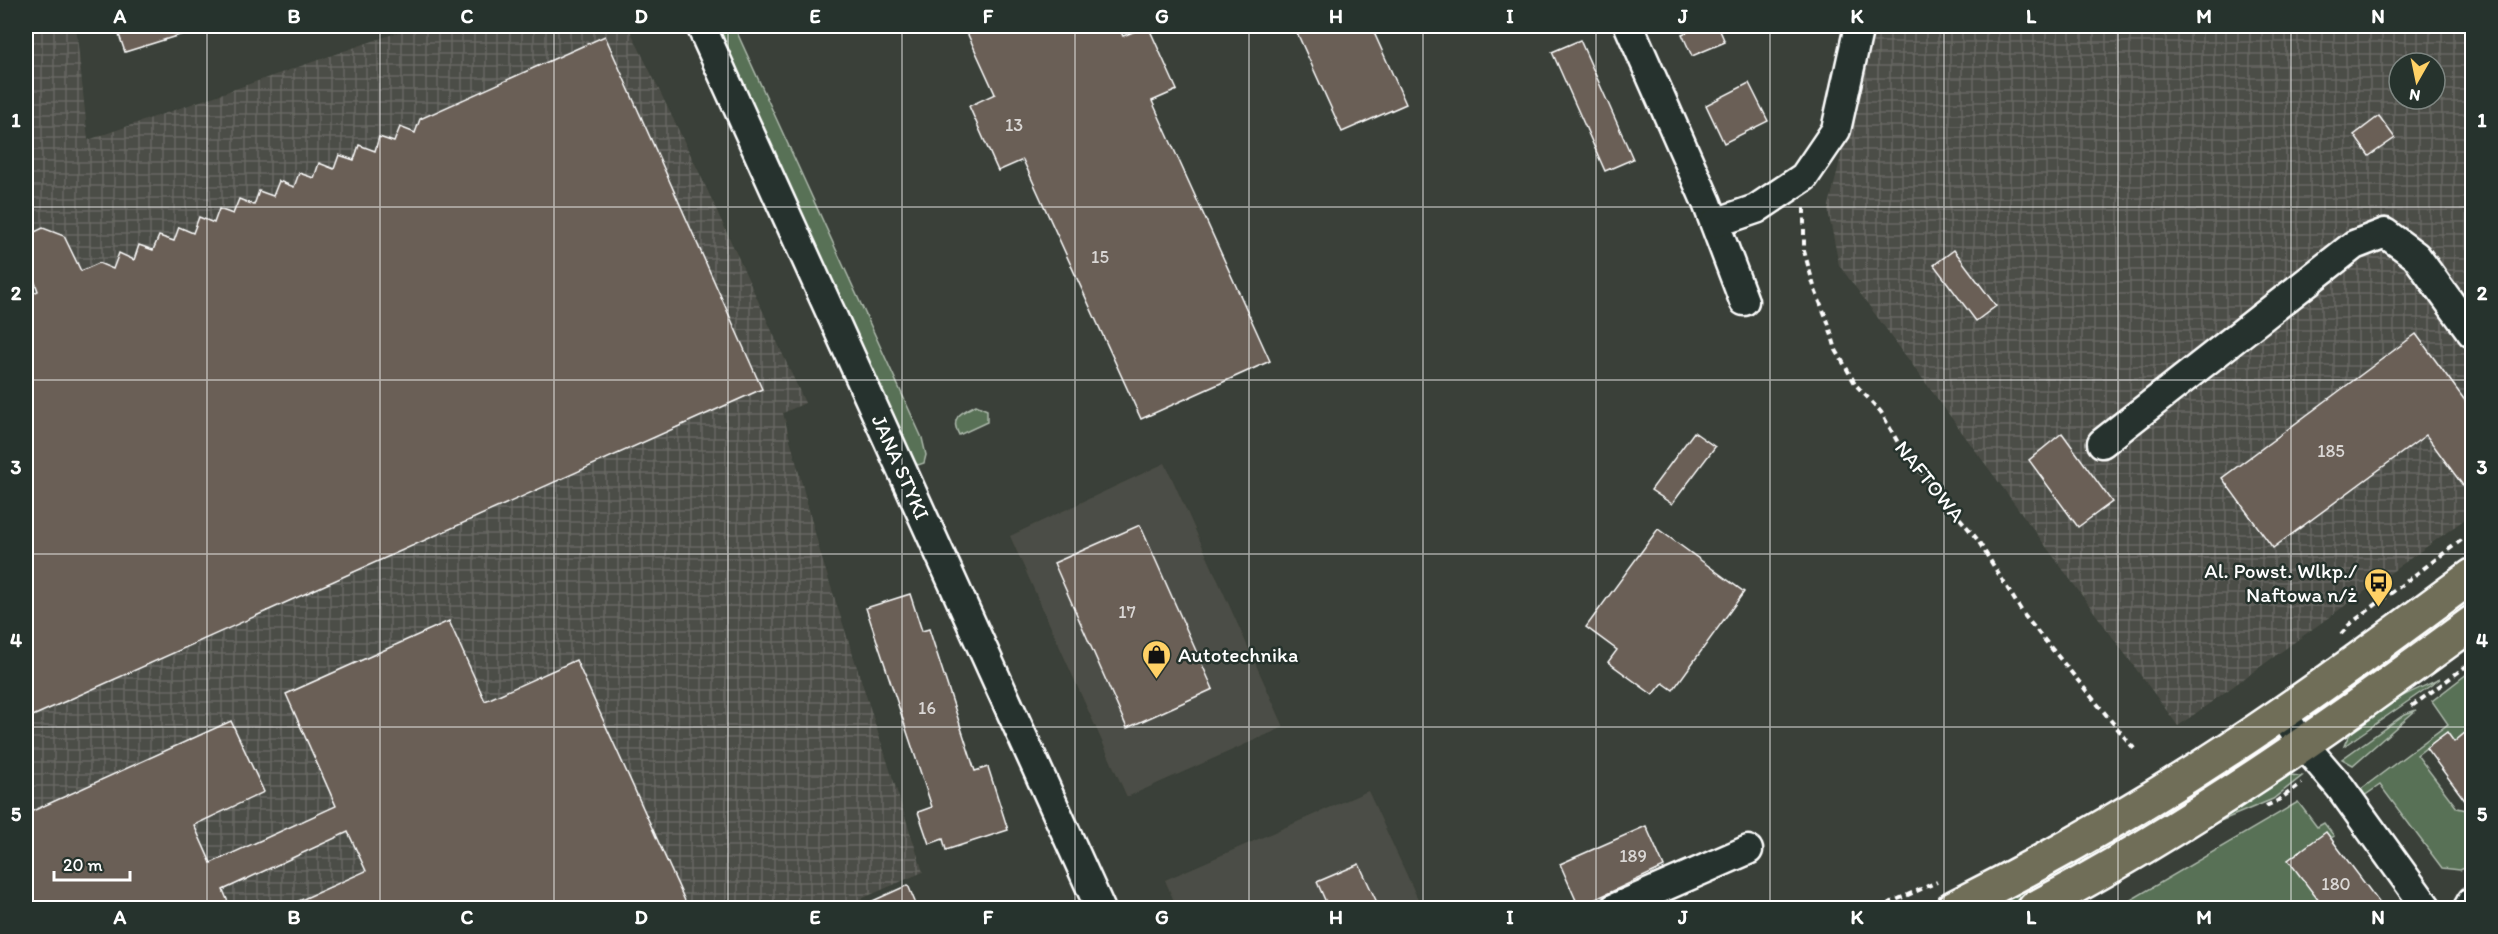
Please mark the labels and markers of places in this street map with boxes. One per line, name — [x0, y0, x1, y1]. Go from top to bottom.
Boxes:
place label: Al. Powst. Wlkp./ Naftowa n/ż — [2204, 558, 2357, 607]
bus stop icon: Al. Powst. Wlkp./ Naftowa n/ż — [2362, 566, 2394, 608]
shop icon: Autotechnika — [1141, 638, 1173, 680]
place label: Autotechnika — [1178, 642, 1298, 667]

